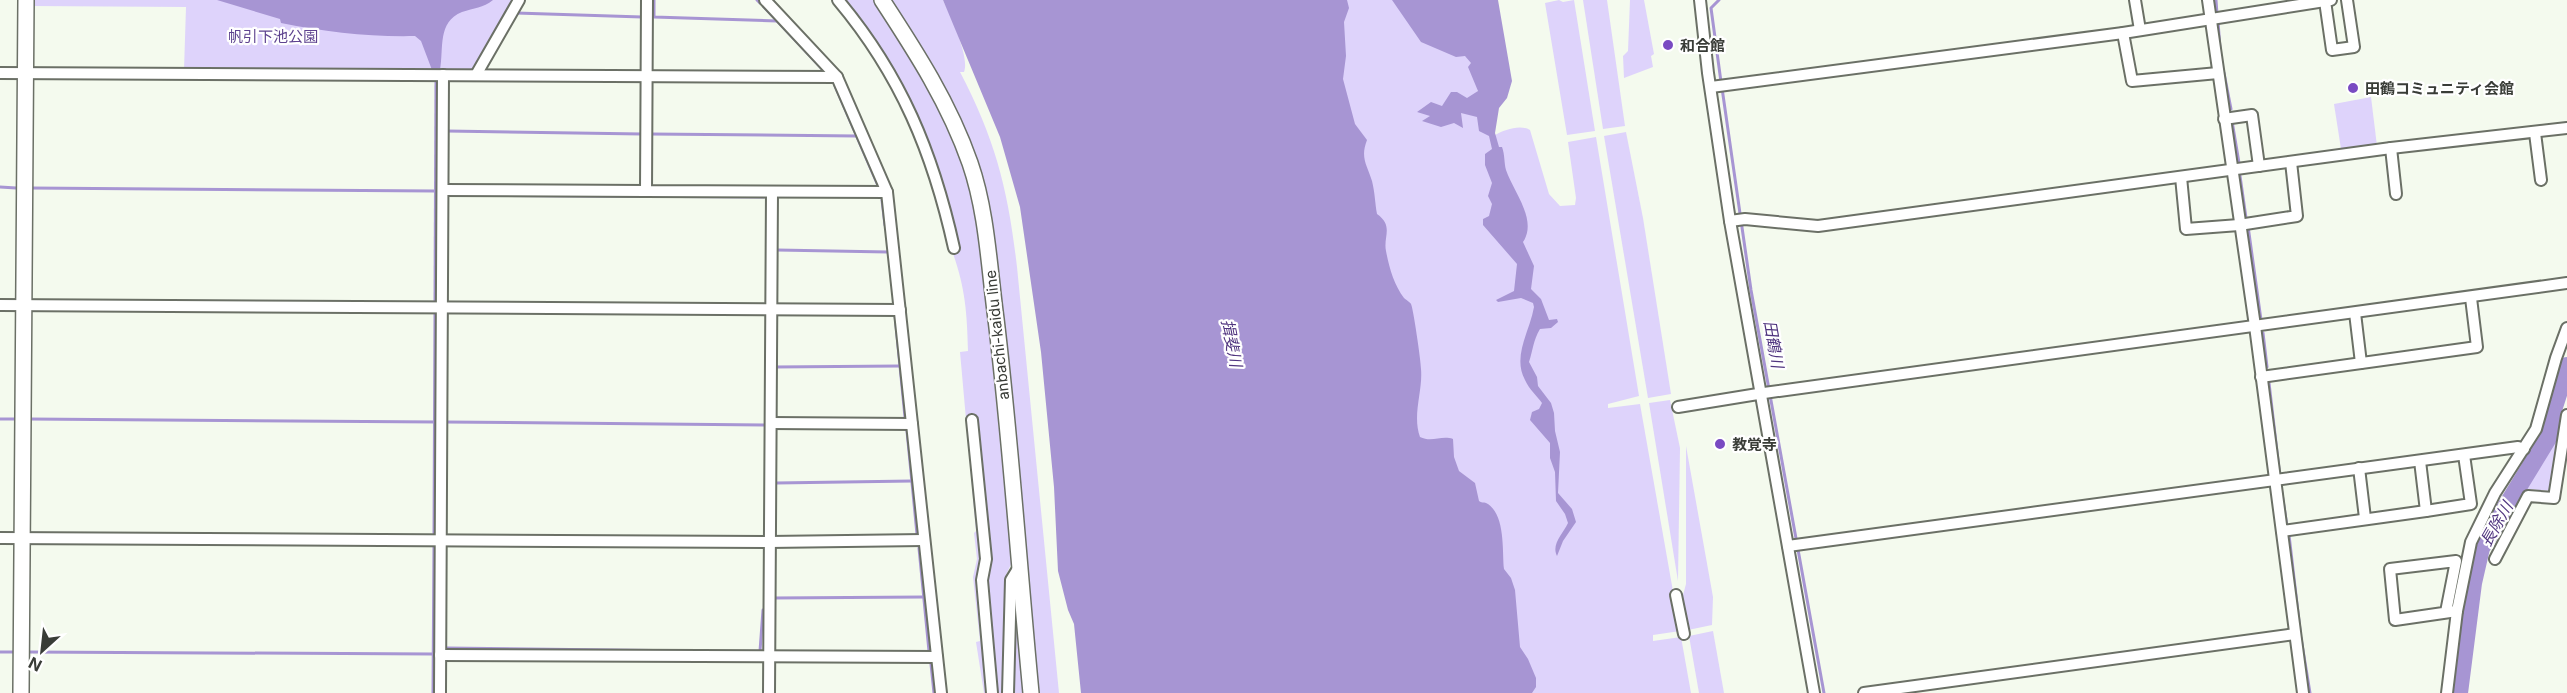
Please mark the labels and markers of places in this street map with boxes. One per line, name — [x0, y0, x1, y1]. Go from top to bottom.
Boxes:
place label: 和合館 — [1680, 36, 1725, 55]
marker: 和合館 — [1661, 38, 1675, 52]
place label: 田鶴コミュニティ会館 — [2365, 79, 2514, 98]
marker: 田鶴コミュニティ会館 — [2346, 81, 2360, 95]
place label: 教覚寺 — [1732, 435, 1777, 454]
marker: 教覚寺 — [1713, 437, 1727, 451]

